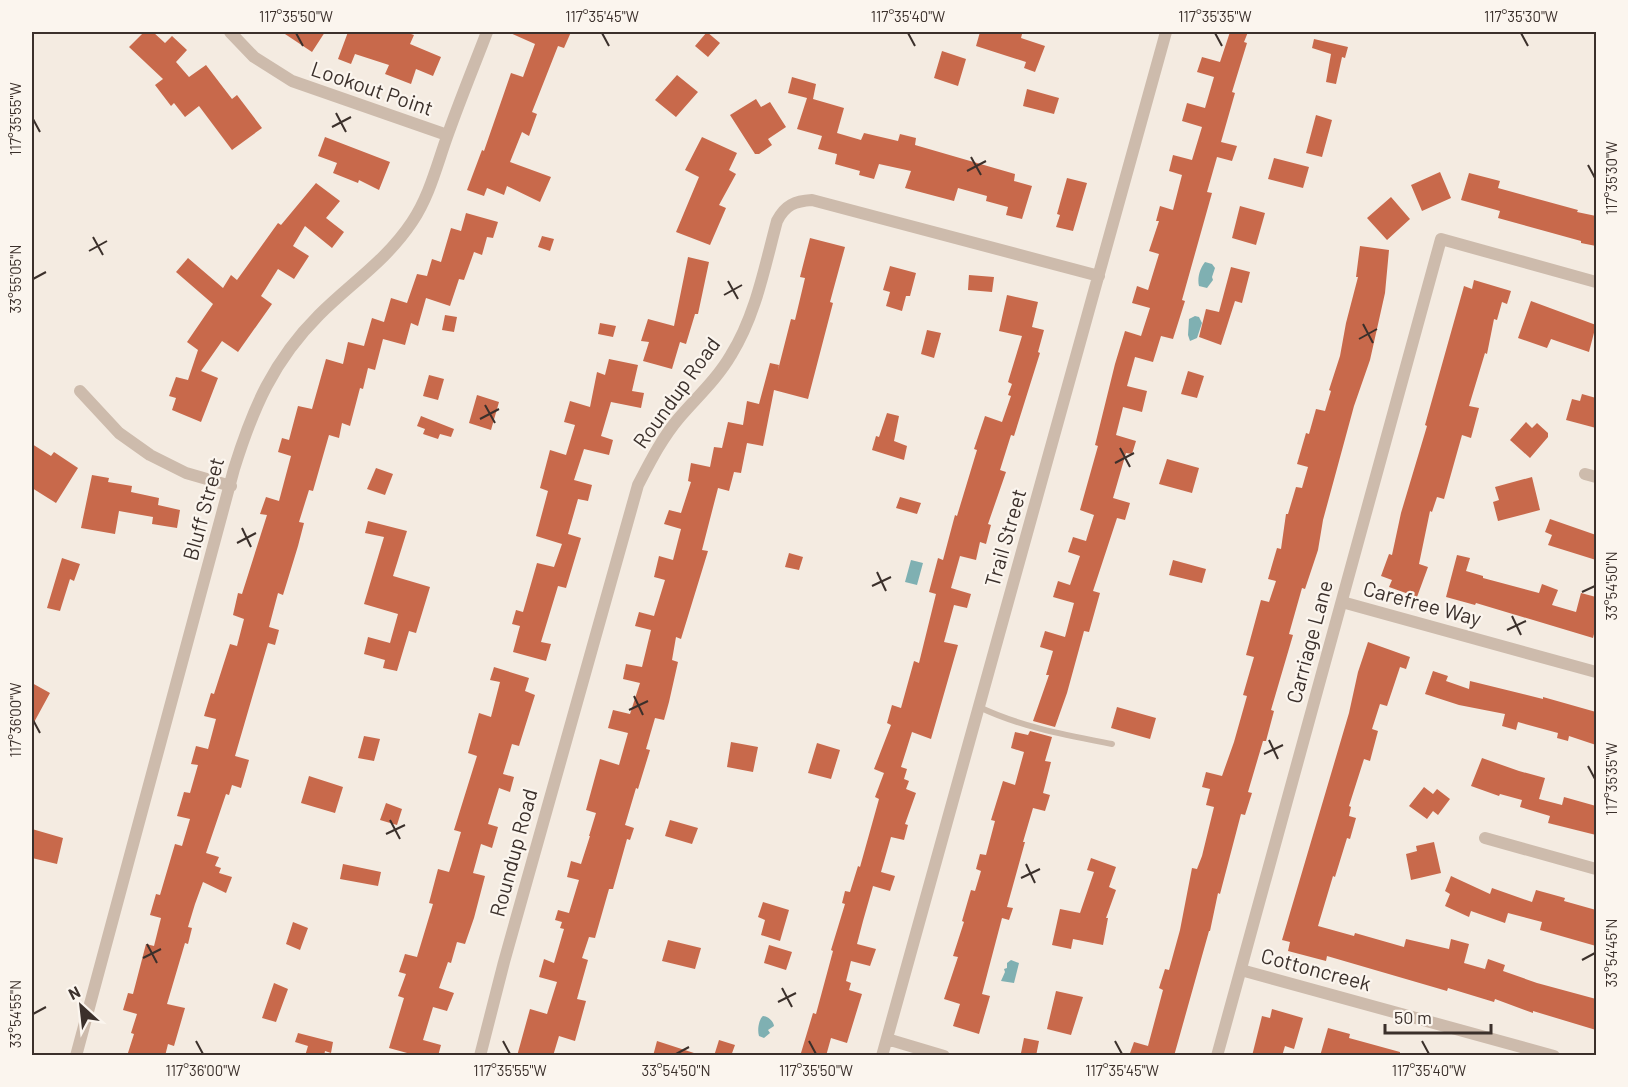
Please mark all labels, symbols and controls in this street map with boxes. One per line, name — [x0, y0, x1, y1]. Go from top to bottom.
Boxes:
text: 117°35'50"W — [259, 7, 333, 25]
text: 117°35'45"W — [565, 7, 639, 25]
text: 117°35'40"W — [871, 7, 945, 25]
text: 117°35'35"W — [1178, 7, 1252, 25]
text: 117°35'30"W — [1484, 7, 1558, 25]
street label: Lookout Point — [308, 55, 437, 120]
text: 117°35'55"W — [6, 82, 24, 156]
text: 117°35'30"W — [1602, 141, 1620, 215]
text: 33°55'05"N — [6, 245, 24, 313]
street label: Roundup Road — [627, 332, 725, 453]
street label: Bluff Street — [177, 454, 228, 563]
street label: Trail Street — [979, 486, 1030, 590]
text: 33°54'50"N — [1602, 551, 1620, 621]
street label: Carefree Way — [1361, 575, 1484, 630]
street label: Carriage Lane — [1280, 577, 1337, 706]
text: 117°36'00"W — [6, 683, 24, 757]
text: 117°35'35"W — [1602, 742, 1620, 816]
street label: Roundup Road — [483, 786, 542, 919]
text: 33°54'45"N — [1602, 919, 1620, 987]
street label: Cottoncreek — [1259, 942, 1374, 995]
north arrow — [51, 976, 111, 1036]
text: 33°54'55"N — [6, 980, 24, 1048]
text: N — [65, 981, 83, 1003]
scale bar — [1385, 997, 1492, 1035]
text: 50 m — [1394, 1006, 1432, 1028]
text: 117°36'00"W — [166, 1061, 240, 1079]
text: 117°35'55"W — [473, 1061, 547, 1079]
text: 33°54'50"N — [641, 1061, 711, 1079]
text: 117°35'50"W — [779, 1061, 853, 1079]
text: 117°35'45"W — [1085, 1061, 1159, 1079]
text: 117°35'40"W — [1392, 1061, 1466, 1079]

